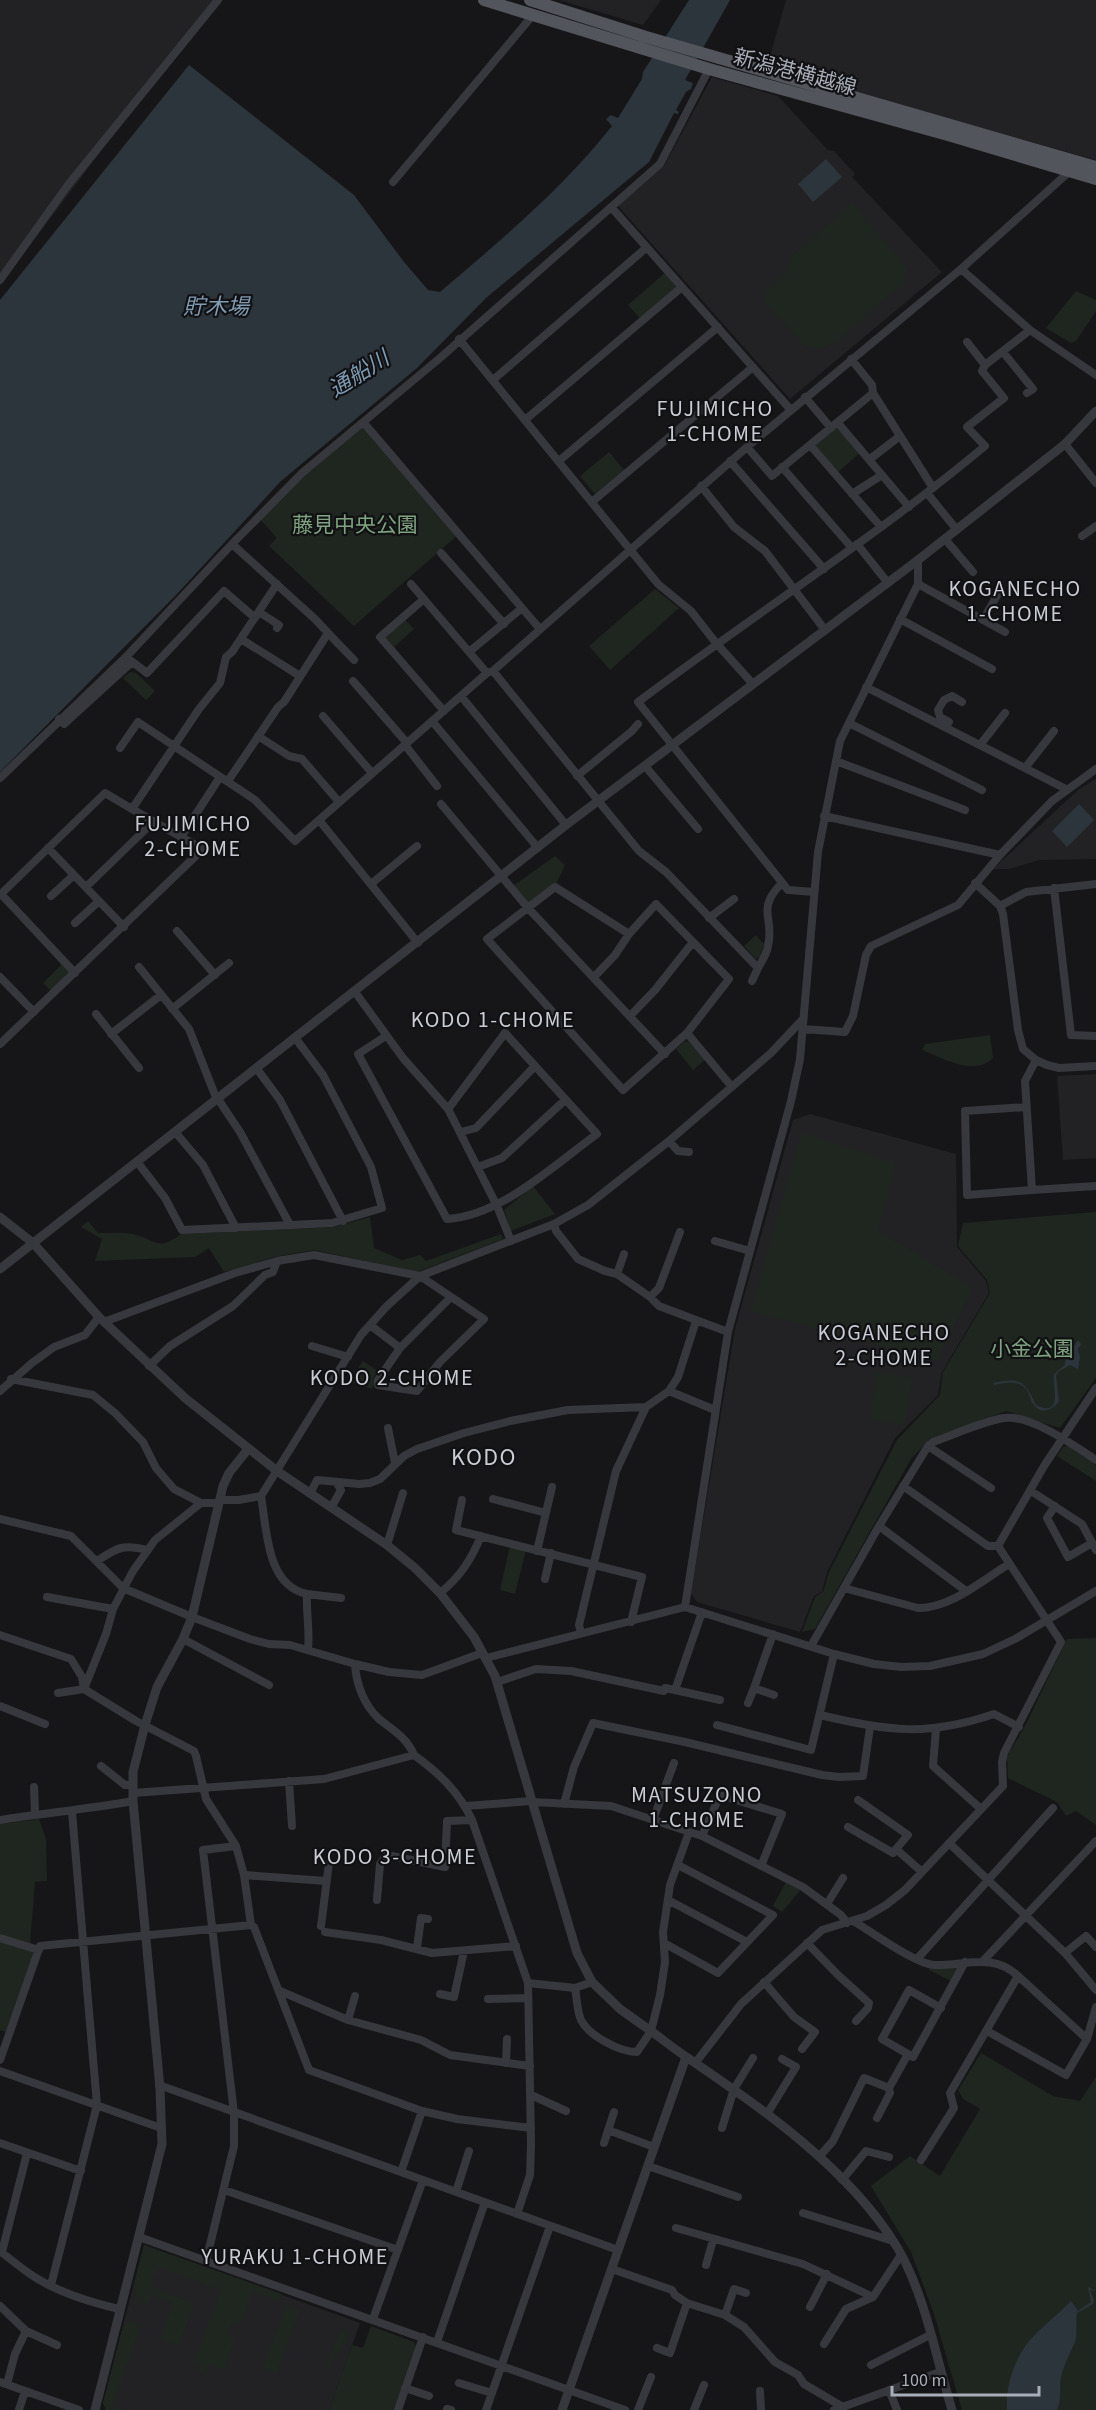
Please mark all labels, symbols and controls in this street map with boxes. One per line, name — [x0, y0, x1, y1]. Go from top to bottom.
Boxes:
street label: 新潟港横越線 — [730, 41, 860, 103]
water label: 貯木場 — [183, 291, 252, 323]
water label: 通船川 — [323, 342, 397, 405]
district label: FUJIMICHO 1-CHOME — [656, 393, 774, 450]
park label: 藤見中央公園 — [292, 510, 418, 540]
district label: KOGANECHO 1-CHOME — [948, 573, 1082, 630]
district label: FUJIMICHO 2-CHOME — [134, 808, 252, 865]
district label: KODO 1-CHOME — [411, 1004, 575, 1036]
district label: KOGANECHO 2-CHOME — [817, 1317, 951, 1374]
park label: 小金公園 — [990, 1334, 1074, 1364]
district label: KODO 2-CHOME — [310, 1362, 474, 1394]
district label: KODO — [451, 1440, 517, 1475]
district label: MATSUZONO 1-CHOME — [631, 1779, 763, 1836]
district label: KODO 3-CHOME — [313, 1841, 477, 1873]
district label: YURAKU 1-CHOME — [200, 2241, 389, 2273]
scale bar — [892, 2359, 1039, 2397]
text: 100 m — [901, 2368, 946, 2393]

